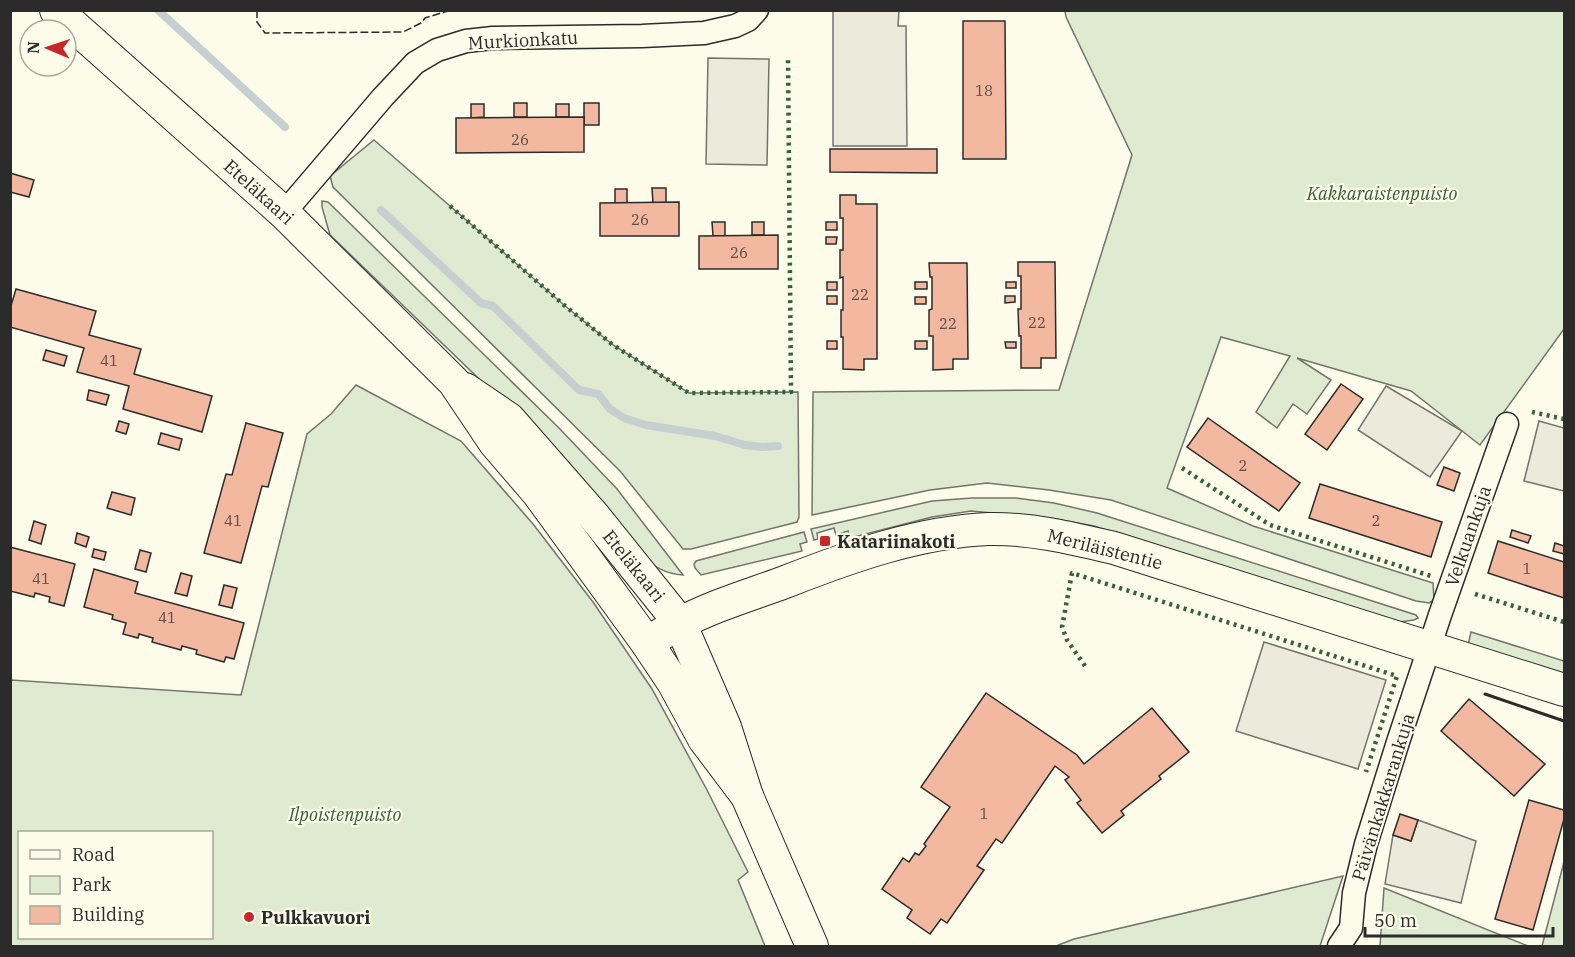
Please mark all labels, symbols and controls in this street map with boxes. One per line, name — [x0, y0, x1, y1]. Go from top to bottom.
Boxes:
north arrow — [18, 18, 78, 78]
street label: Murkionkatu — [467, 26, 579, 54]
text: N — [23, 41, 43, 54]
house number: 18 — [975, 81, 993, 100]
house number: 26 — [511, 130, 529, 149]
street label: Eteläkaari — [219, 154, 299, 230]
park label: Kakkaraistenpuisto — [1306, 182, 1457, 205]
house number: 26 — [631, 210, 649, 229]
house number: 26 — [730, 243, 748, 262]
house number: 22 — [851, 285, 869, 304]
house number: 22 — [1028, 313, 1046, 332]
house number: 22 — [939, 314, 957, 333]
house number: 41 — [100, 351, 118, 370]
house number: 2 — [1238, 456, 1248, 475]
street label: Velkuankuja — [1440, 482, 1496, 590]
house number: 41 — [224, 511, 242, 530]
house number: 2 — [1371, 511, 1381, 530]
street label: Meriläistentie — [1045, 524, 1165, 574]
street label: Eteläkaari — [598, 525, 670, 607]
place label: Katariinakoti — [837, 530, 955, 553]
marker: Katariinakoti — [818, 534, 832, 548]
house number: 1 — [1522, 559, 1532, 578]
house number: 41 — [32, 569, 50, 588]
house number: 41 — [158, 608, 176, 627]
street label: Päivänkakkarankuja — [1347, 710, 1420, 884]
park label: Ilpoistenpuisto — [288, 803, 401, 826]
house number: 1 — [979, 804, 989, 823]
legend — [18, 831, 213, 939]
text: Road — [72, 843, 115, 866]
text: Park — [72, 873, 112, 896]
scale bar — [1365, 900, 1552, 938]
text: Building — [72, 903, 144, 926]
place label: Pulkkavuori — [261, 906, 370, 929]
text: 50 m — [1374, 909, 1417, 932]
marker: Pulkkavuori — [242, 910, 256, 924]

